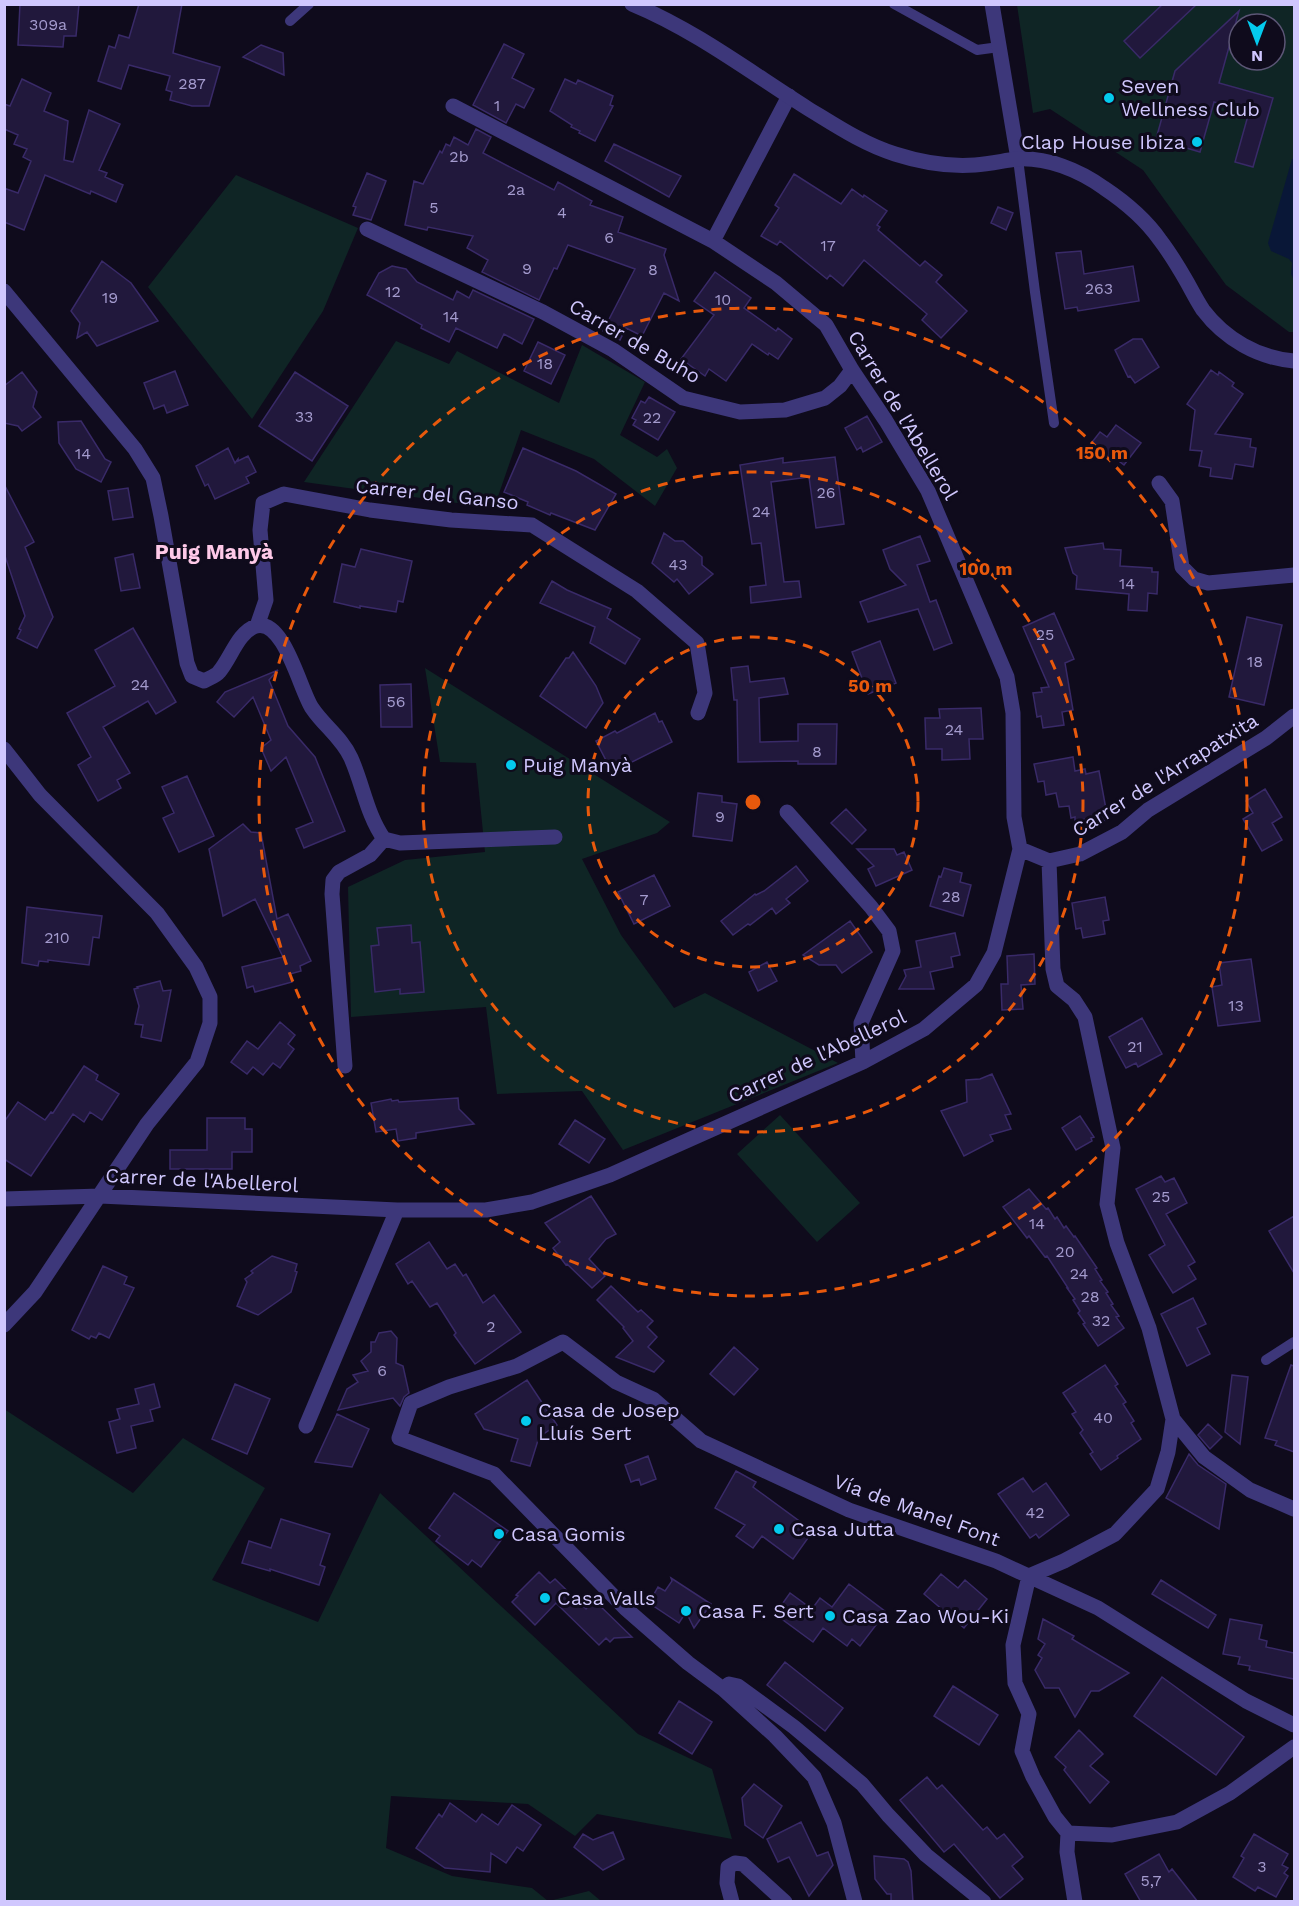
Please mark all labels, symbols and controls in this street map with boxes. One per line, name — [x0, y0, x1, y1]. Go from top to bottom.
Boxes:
north arrow — [1227, 12, 1287, 72]
house number: 309a — [29, 15, 67, 34]
text: N — [1251, 47, 1263, 66]
house number: 287 — [178, 74, 206, 93]
place label: Seven Wellness Club — [1121, 74, 1260, 121]
marker: Seven Wellness Club — [1102, 91, 1116, 105]
house number: 1 — [494, 96, 500, 115]
place label: Clap House Ibiza — [1021, 130, 1185, 154]
marker: Clap House Ibiza — [1190, 135, 1204, 149]
house number: 2b — [449, 147, 469, 166]
house number: 2a — [507, 180, 525, 199]
house number: 5 — [429, 198, 439, 217]
house number: 4 — [557, 203, 567, 222]
house number: 6 — [604, 228, 614, 247]
house number: 17 — [820, 236, 836, 255]
house number: 9 — [522, 259, 532, 278]
house number: 8 — [648, 260, 658, 279]
house number: 263 — [1085, 279, 1113, 298]
house number: 12 — [385, 282, 401, 301]
house number: 19 — [102, 288, 118, 307]
house number: 10 — [715, 290, 731, 309]
street label: Carrer de Buho — [565, 294, 705, 388]
house number: 14 — [443, 307, 459, 326]
street label: Carrer de l'Abellerol — [843, 326, 963, 504]
house number: 18 — [537, 354, 553, 373]
house number: 33 — [295, 407, 313, 426]
house number: 22 — [643, 408, 661, 427]
text: 150 m — [1076, 442, 1128, 463]
house number: 14 — [75, 444, 91, 463]
street label: Carrer del Ganso — [354, 473, 520, 515]
house number: 26 — [816, 483, 836, 502]
house number: 24 — [752, 502, 771, 521]
district label: Puig Manyà — [155, 539, 274, 564]
house number: 43 — [668, 555, 688, 574]
text: 100 m — [959, 558, 1013, 579]
house number: 14 — [1119, 574, 1135, 593]
house number: 25 — [1036, 625, 1054, 644]
house number: 18 — [1247, 652, 1263, 671]
house number: 24 — [131, 675, 150, 694]
text: 50 m — [848, 675, 892, 696]
house number: 56 — [386, 692, 406, 711]
street label: Carrer de l'Arrapatxita — [1068, 708, 1262, 842]
house number: 24 — [945, 720, 964, 739]
house number: 8 — [812, 742, 822, 761]
place label: Puig Manyà — [523, 753, 632, 777]
marker: Puig Manyà — [504, 758, 518, 772]
centre of rings — [743, 792, 763, 812]
house number: 9 — [715, 807, 725, 826]
house number: 28 — [941, 887, 961, 906]
house number: 7 — [640, 890, 649, 909]
house number: 210 — [44, 928, 70, 947]
house number: 13 — [1228, 996, 1244, 1015]
street label: Carrer de l'Abellerol — [724, 1004, 910, 1108]
house number: 21 — [1127, 1037, 1143, 1056]
street label: Carrer de l'Abellerol — [105, 1163, 299, 1197]
house number: 25 — [1152, 1187, 1170, 1206]
house number: 14 — [1029, 1214, 1045, 1233]
house number: 20 — [1055, 1242, 1075, 1261]
house number: 24 — [1070, 1264, 1089, 1283]
house number: 28 — [1080, 1287, 1100, 1306]
house number: 32 — [1092, 1311, 1110, 1330]
house number: 2 — [486, 1317, 496, 1336]
house number: 6 — [377, 1361, 387, 1380]
place label: Casa de Josep Lluís Sert — [538, 1398, 679, 1445]
house number: 40 — [1093, 1408, 1113, 1427]
marker: Casa de Josep Lluís Sert — [519, 1414, 533, 1428]
street label: Vía de Manel Font — [831, 1469, 1004, 1551]
house number: 42 — [1025, 1503, 1045, 1522]
place label: Casa Jutta — [791, 1517, 894, 1541]
place label: Casa Gomis — [511, 1522, 626, 1546]
marker: Casa Jutta — [772, 1522, 786, 1536]
marker: Casa Gomis — [492, 1527, 506, 1541]
place label: Casa Valls — [557, 1586, 655, 1610]
marker: Casa Valls — [538, 1591, 552, 1605]
place label: Casa F. Sert — [698, 1599, 814, 1623]
marker: Casa F. Sert — [679, 1604, 693, 1618]
place label: Casa Zao Wou-Ki — [842, 1604, 1009, 1628]
marker: Casa Zao Wou-Ki — [823, 1609, 837, 1623]
house number: 3 — [1257, 1857, 1267, 1876]
house number: 5,7 — [1140, 1871, 1162, 1890]

